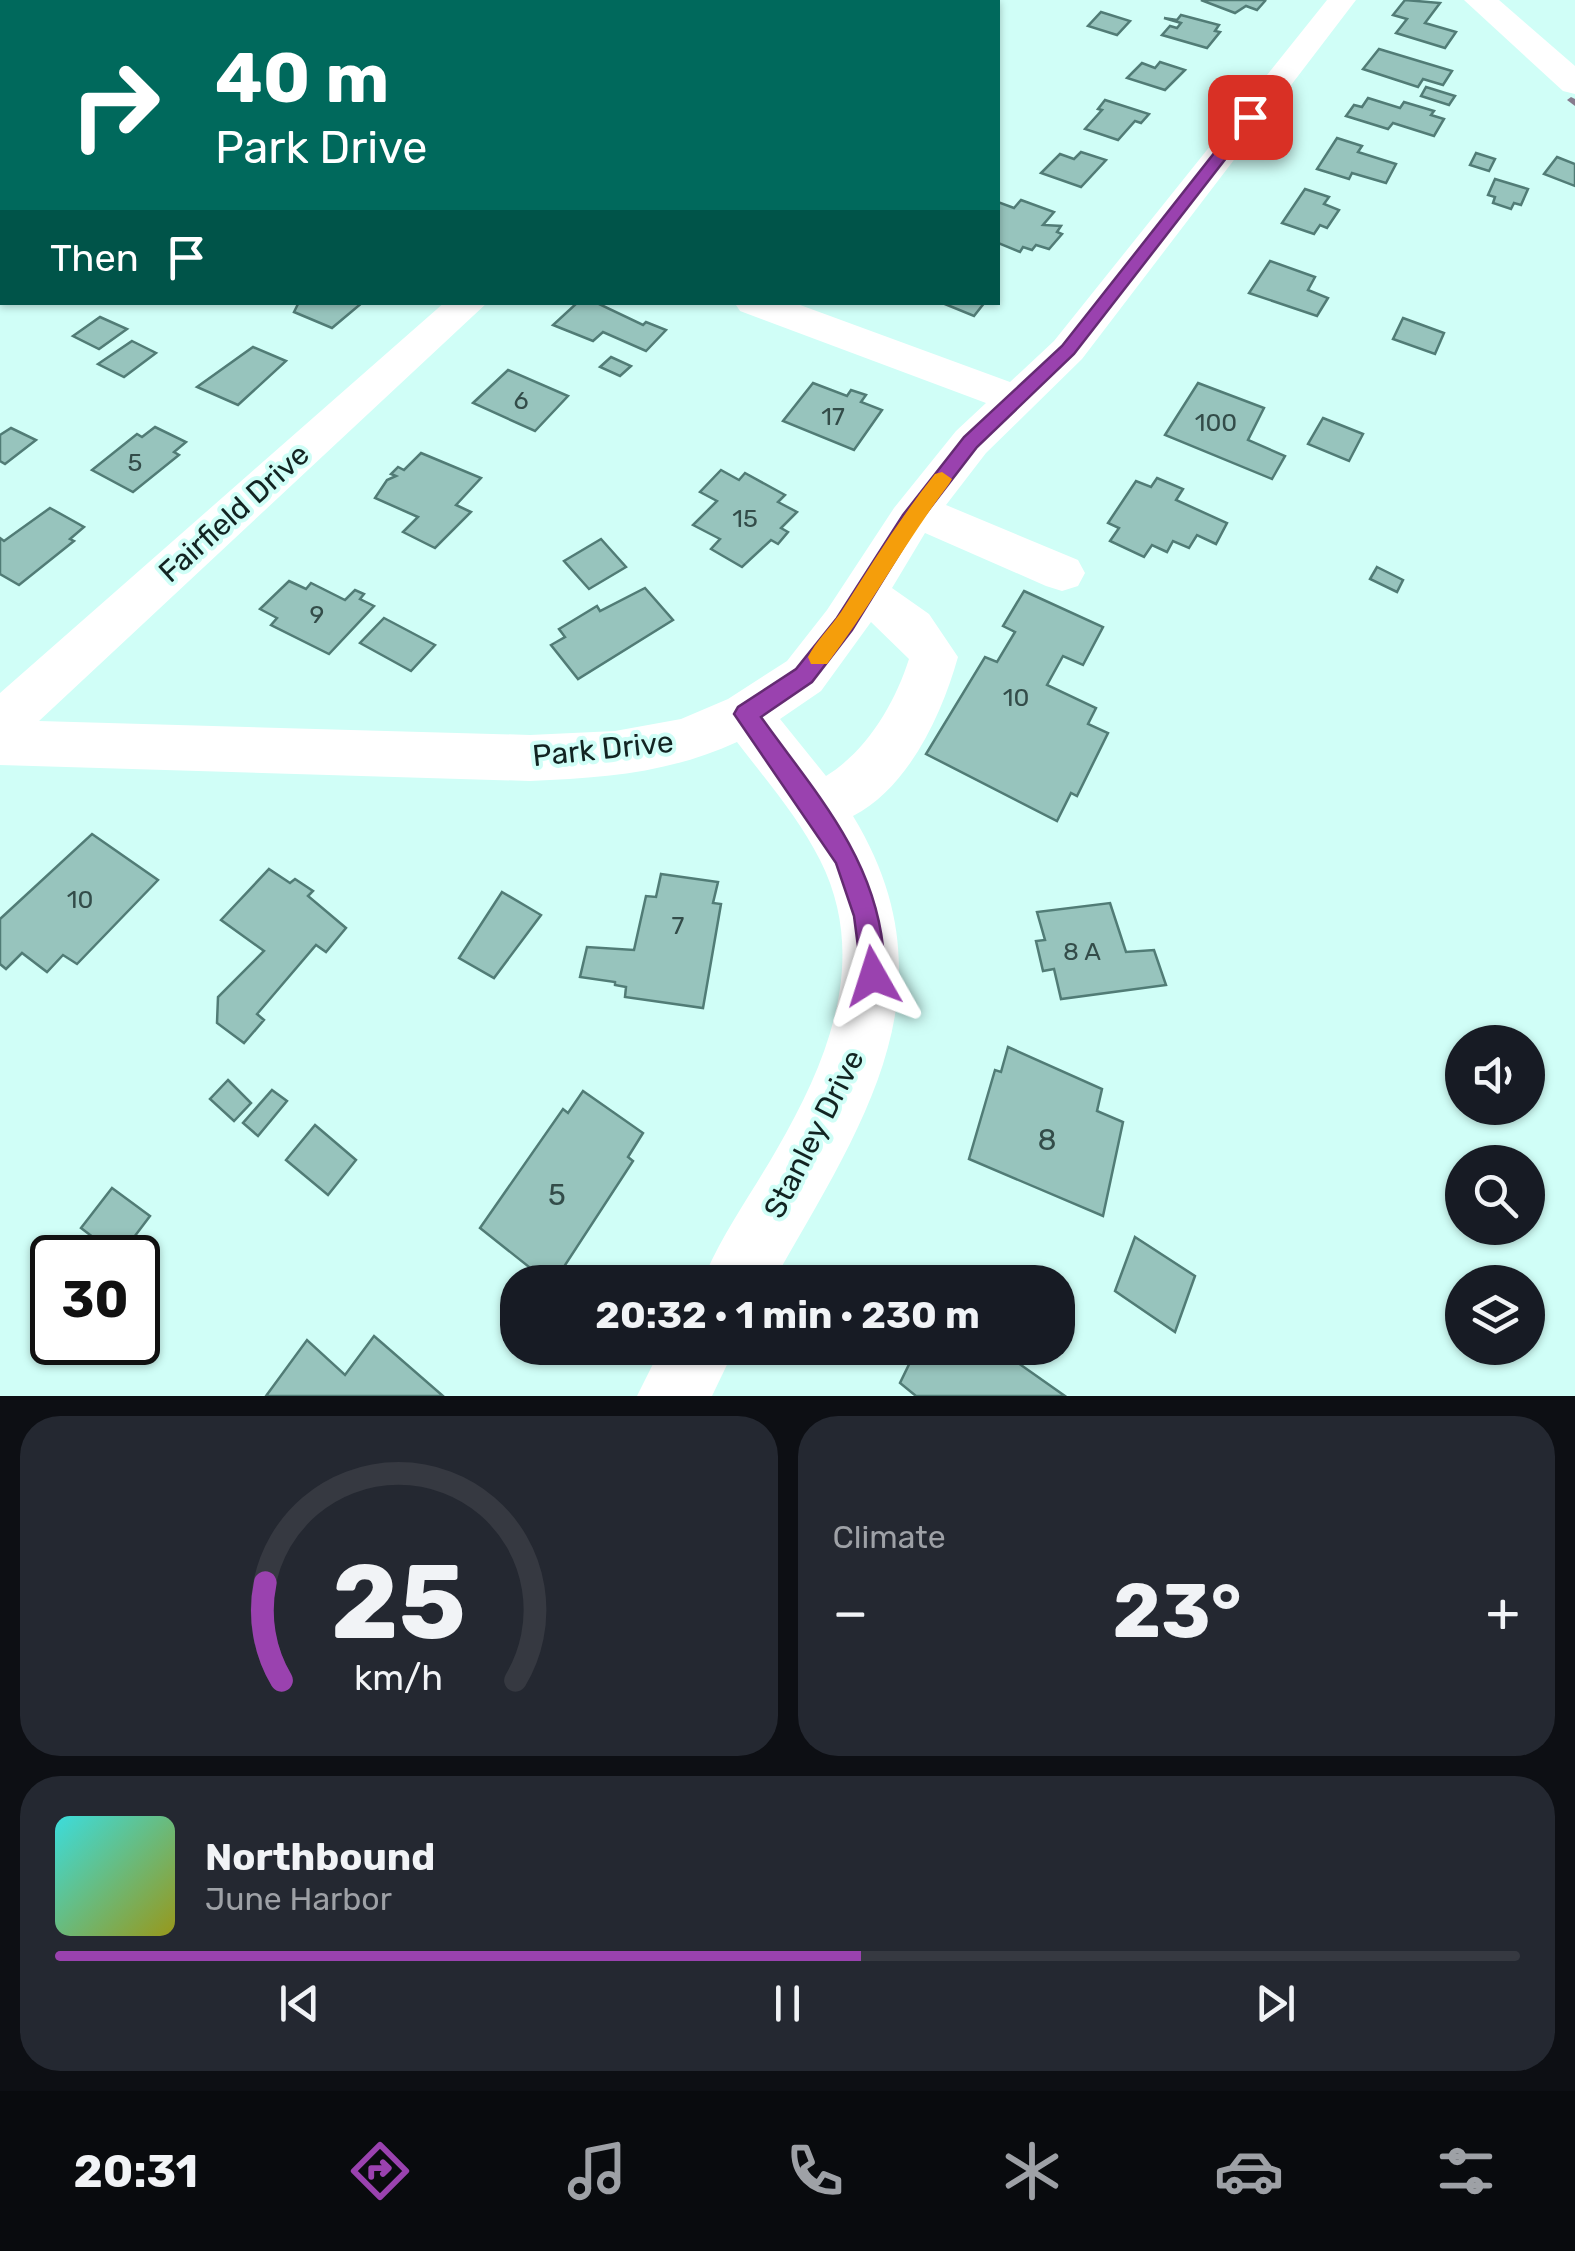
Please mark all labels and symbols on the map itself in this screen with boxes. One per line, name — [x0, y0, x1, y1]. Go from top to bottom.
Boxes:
pin — [1208, 75, 1293, 160]
house number: 6 — [513, 386, 529, 415]
house number: 17 — [821, 402, 845, 431]
house number: 100 — [1195, 408, 1237, 437]
street label: Fairfield Drive — [151, 436, 317, 590]
house number: 5 — [128, 448, 142, 477]
house number: 15 — [732, 504, 758, 533]
house number: 9 — [310, 600, 324, 629]
house number: 10 — [1003, 683, 1029, 712]
street label: Park Drive — [531, 724, 675, 774]
house number: 10 — [67, 885, 93, 914]
house number: 7 — [672, 911, 685, 940]
position arrow — [821, 924, 925, 1028]
house number: 8 A — [1063, 937, 1101, 966]
street label: Stanley Drive — [756, 1044, 872, 1224]
house number: 8 — [1037, 1122, 1057, 1158]
house number: 5 — [548, 1177, 566, 1213]
speed limit sign: 30 — [30, 1235, 160, 1365]

